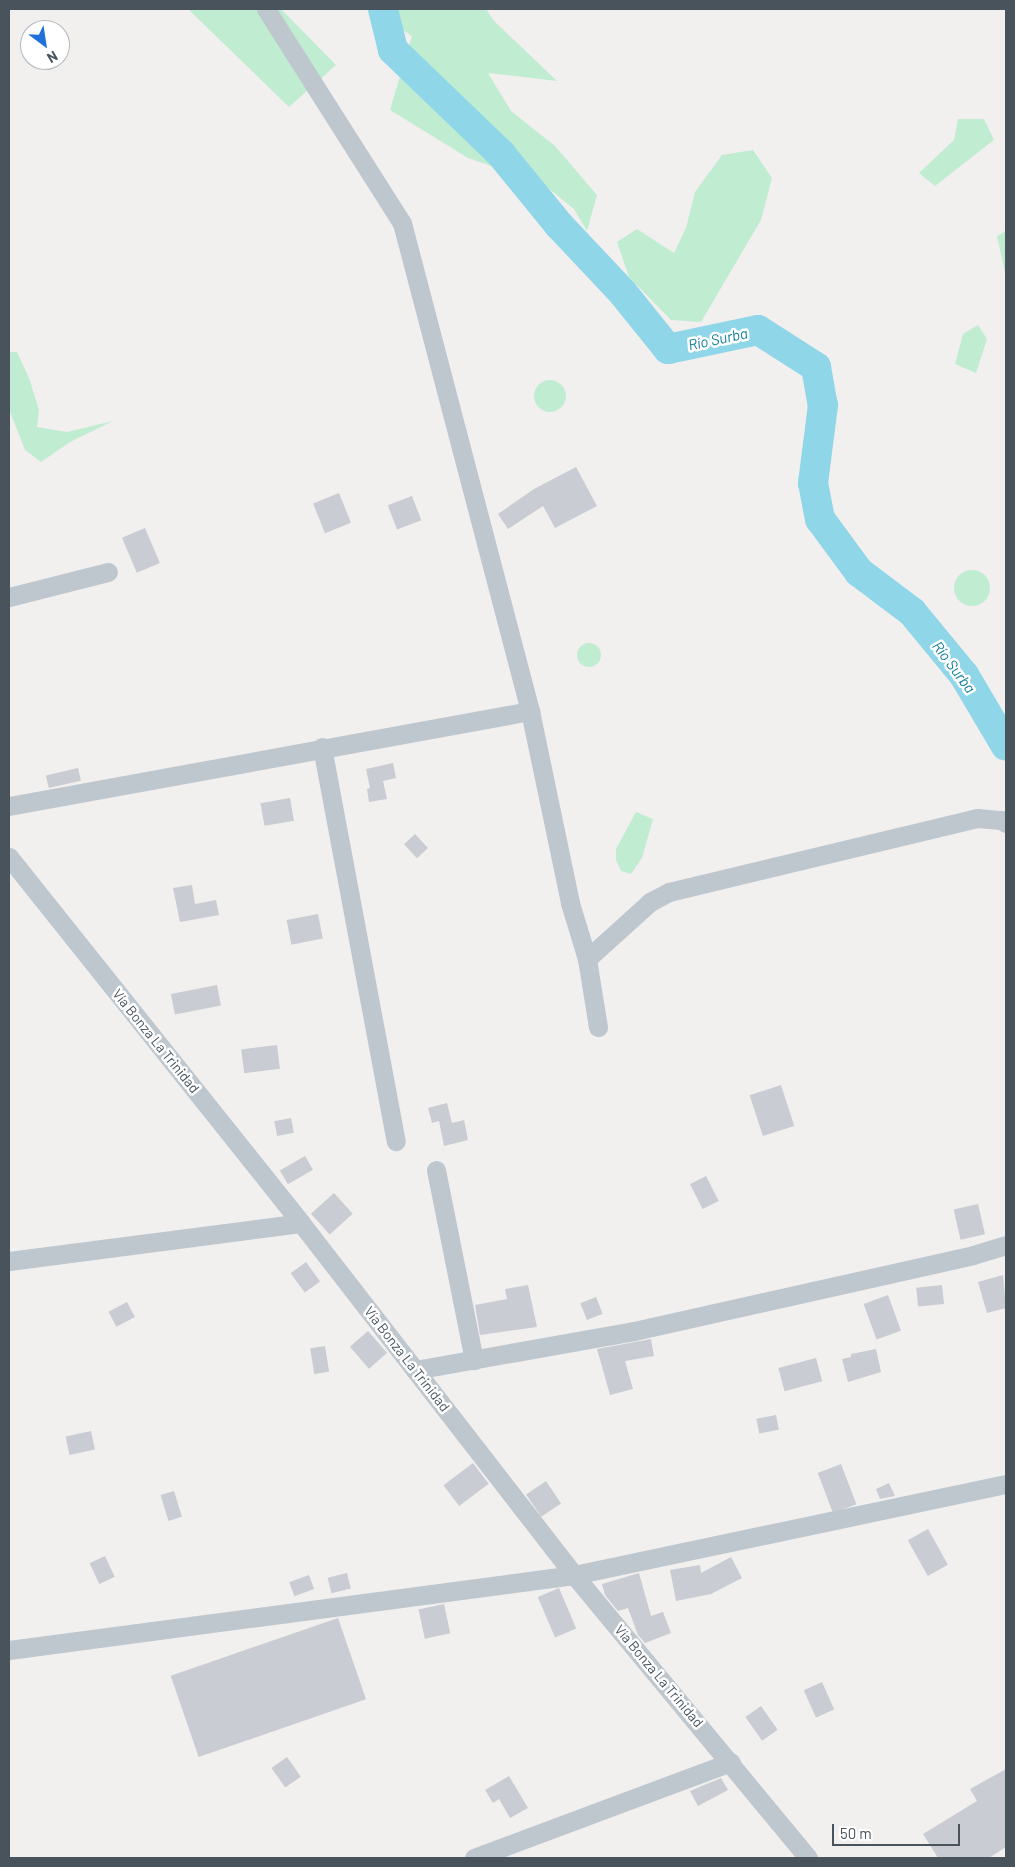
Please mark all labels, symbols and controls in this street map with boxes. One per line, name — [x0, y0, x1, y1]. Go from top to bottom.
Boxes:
north arrow — [20, 20, 70, 70]
text: N — [44, 48, 61, 67]
water label: Río Surba — [687, 324, 749, 354]
water label: Río Surba — [929, 638, 979, 696]
street label: Vía Bonza La Trinidad — [109, 986, 203, 1096]
street label: Vía Bonza La Trinidad — [361, 1303, 453, 1415]
street label: Vía Bonza La Trinidad — [611, 1621, 707, 1731]
scale bar — [835, 1814, 962, 1846]
text: 50 m — [840, 1824, 872, 1842]

